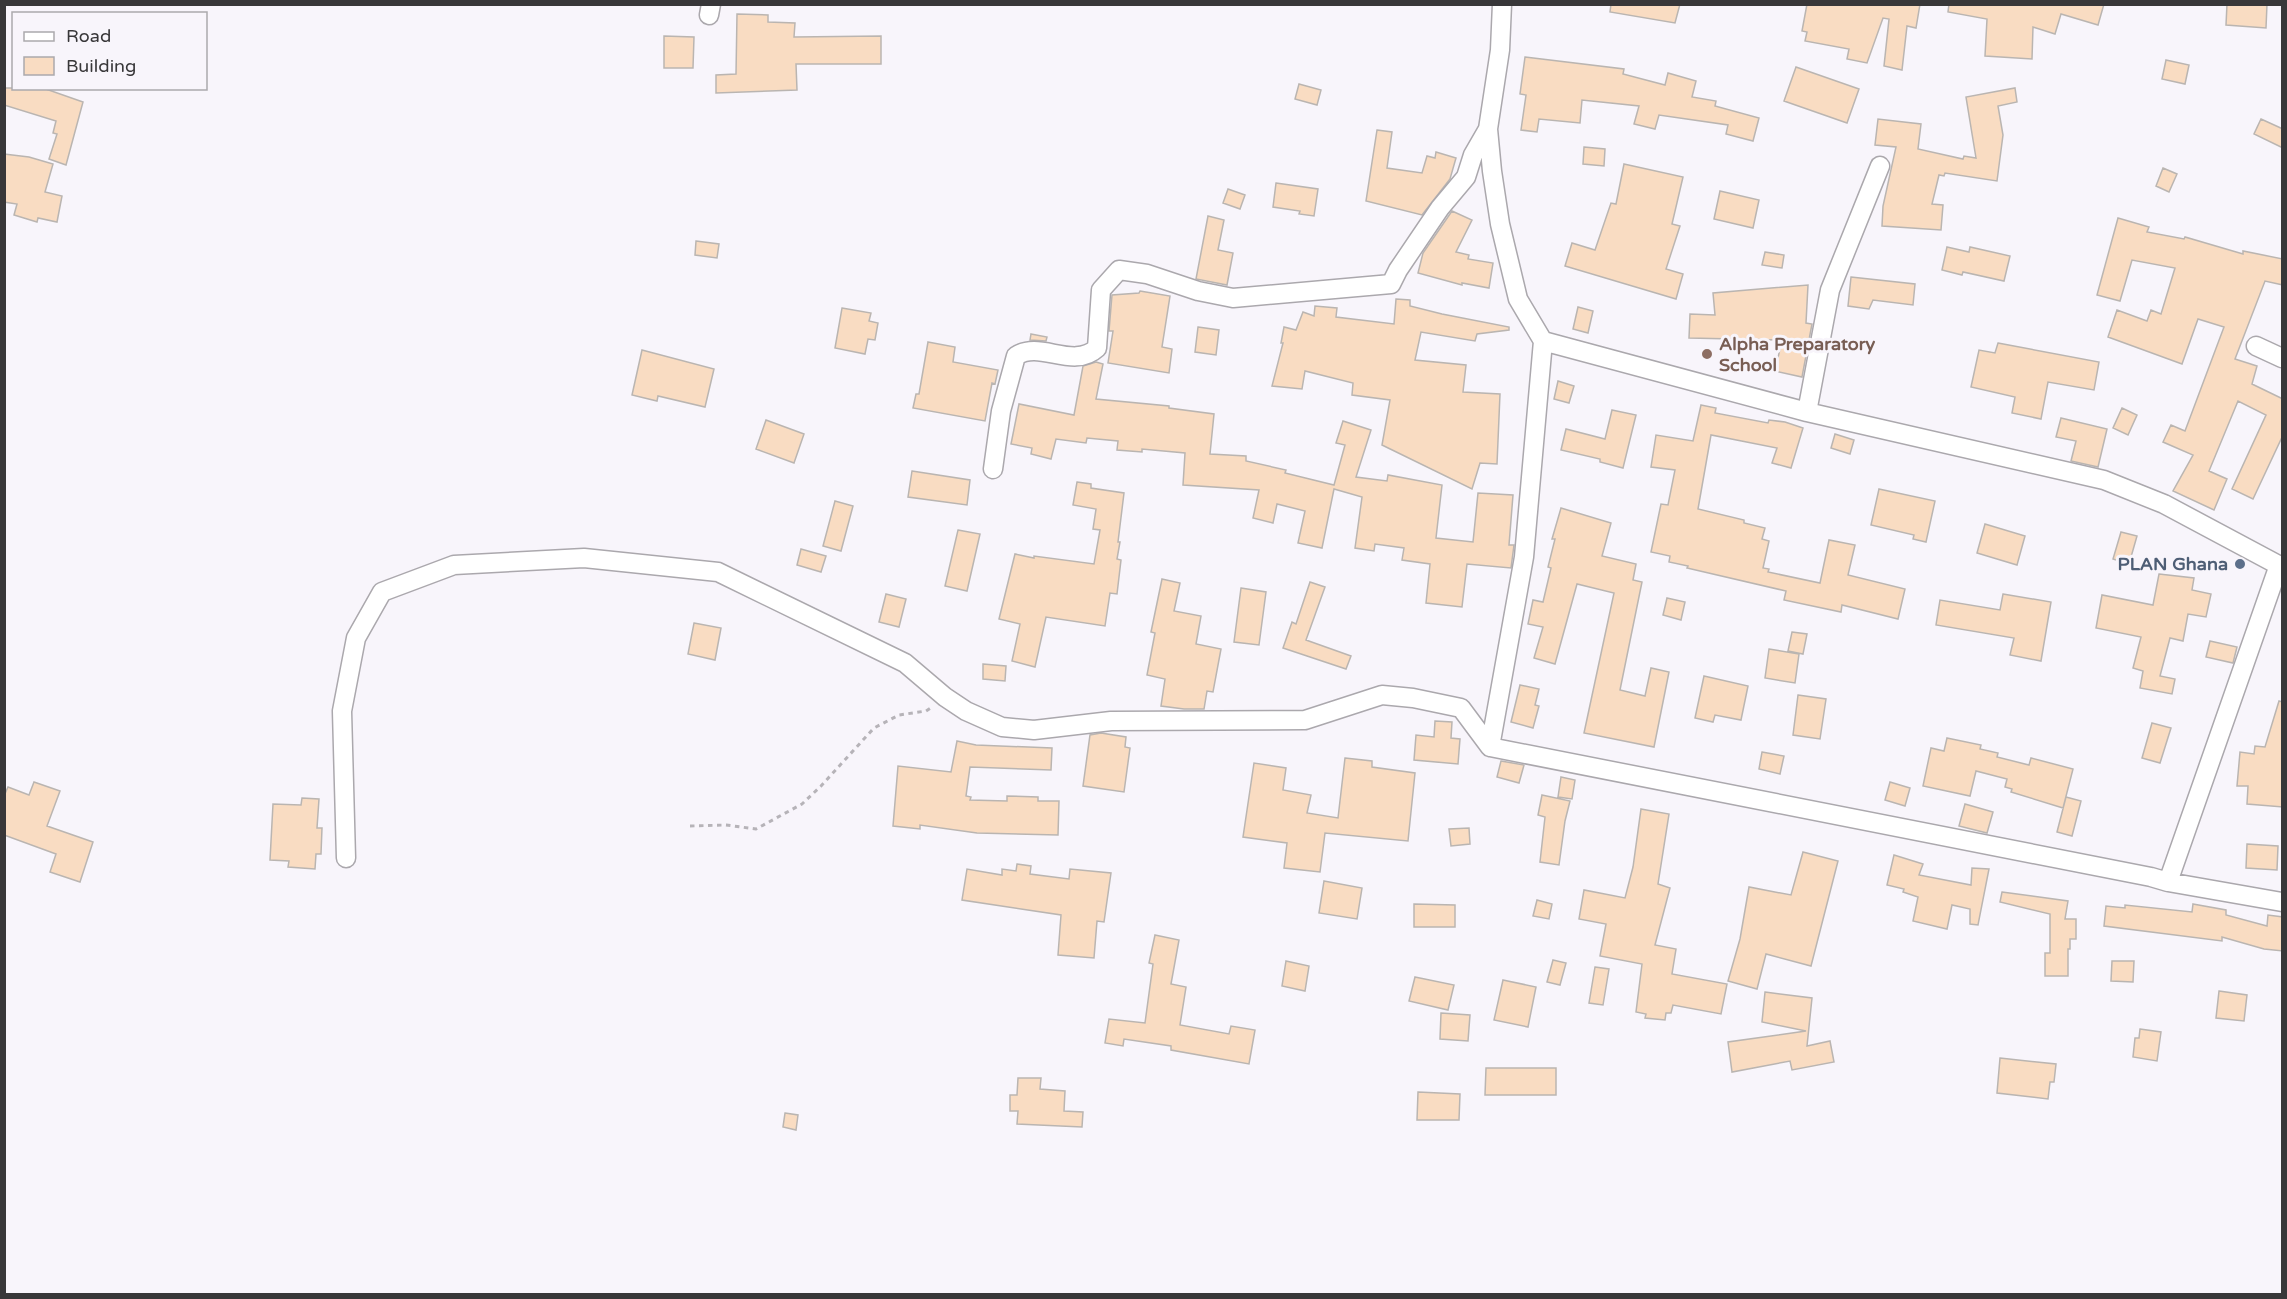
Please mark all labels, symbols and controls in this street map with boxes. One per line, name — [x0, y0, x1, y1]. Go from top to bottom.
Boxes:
legend — [12, 12, 207, 90]
text: Road — [66, 25, 111, 47]
text: Building — [66, 55, 136, 77]
place label: Alpha Preparatory School — [1719, 333, 1876, 376]
marker: Alpha Preparatory School — [1700, 347, 1714, 361]
place label: PLAN Ghana — [2118, 553, 2228, 575]
marker: PLAN Ghana — [2233, 557, 2247, 571]

